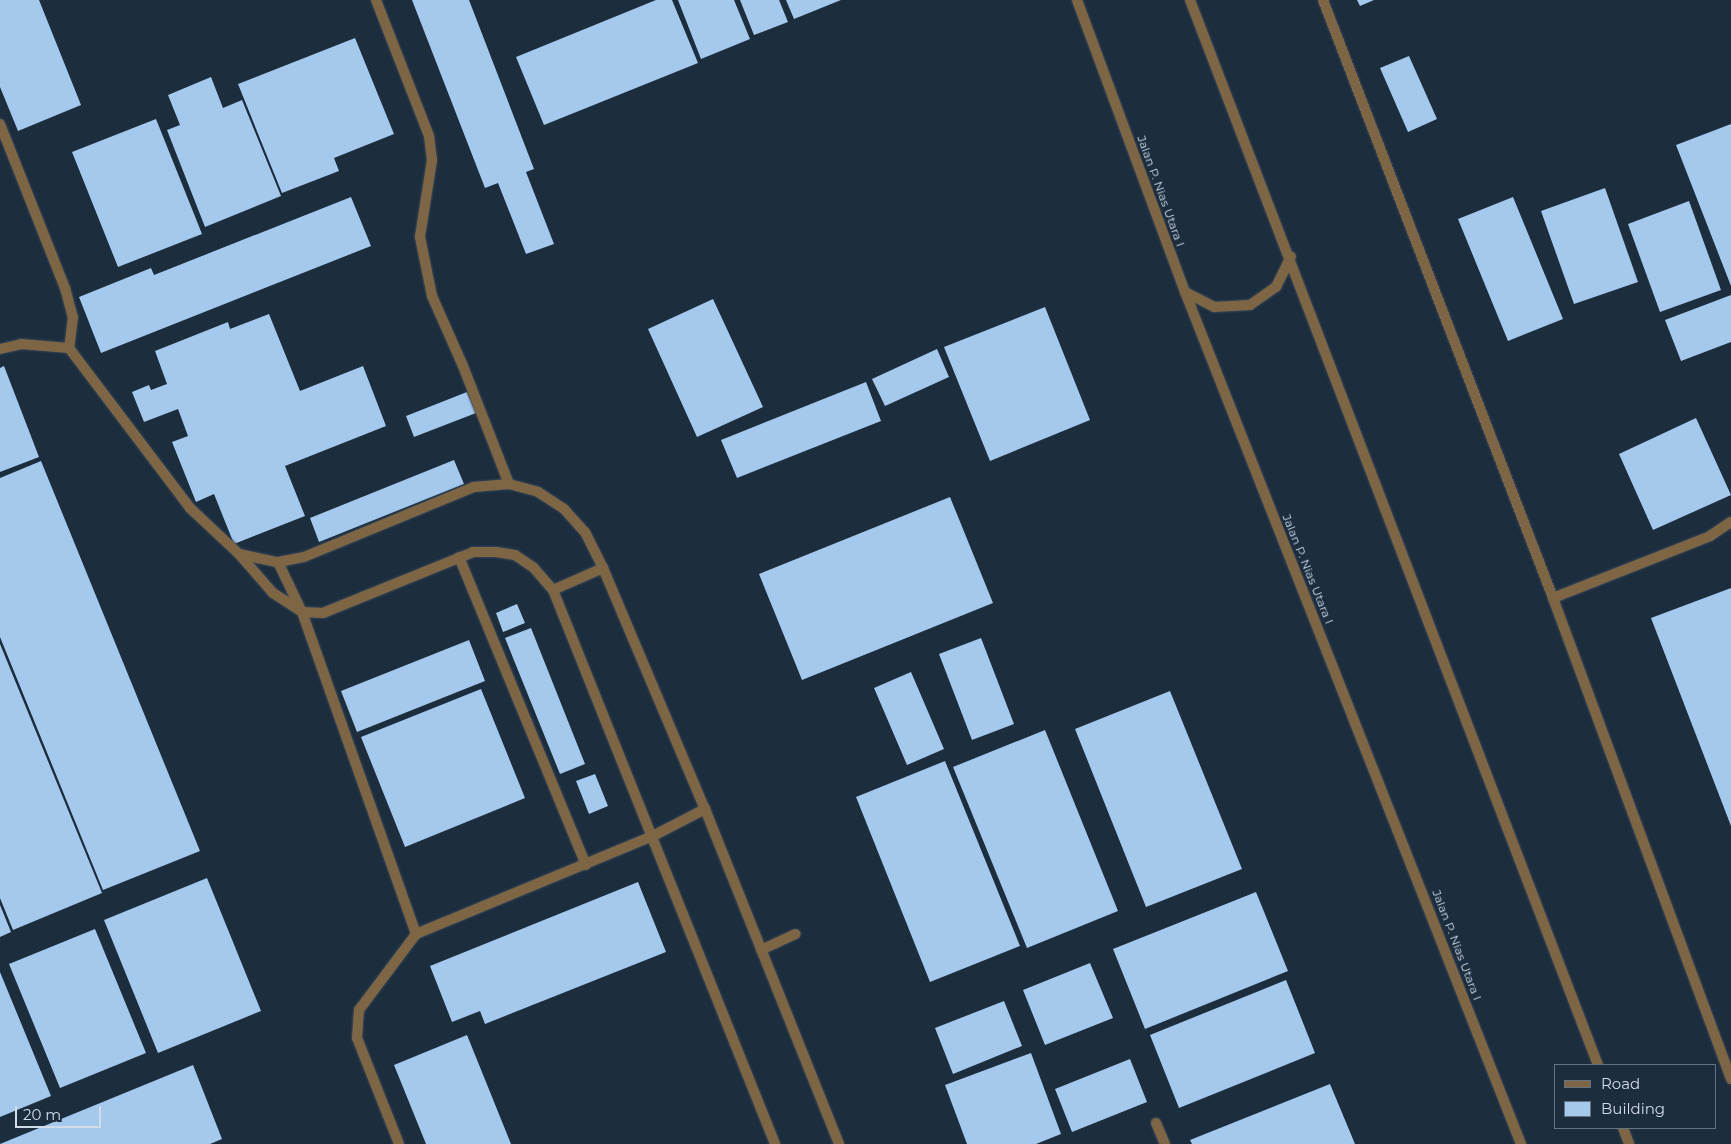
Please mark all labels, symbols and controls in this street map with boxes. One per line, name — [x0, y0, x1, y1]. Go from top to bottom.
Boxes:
street label: Jalan P. Nias Utara I — [1134, 134, 1188, 248]
street label: Jalan P. Nias Utara I — [1279, 512, 1337, 626]
street label: Jalan P. Nias Utara I — [1429, 888, 1485, 1002]
legend — [1554, 1064, 1716, 1129]
text: Road — [1601, 1074, 1640, 1093]
scale bar — [18, 1096, 104, 1128]
text: Building — [1601, 1099, 1665, 1118]
text: 20 m — [23, 1105, 61, 1124]

